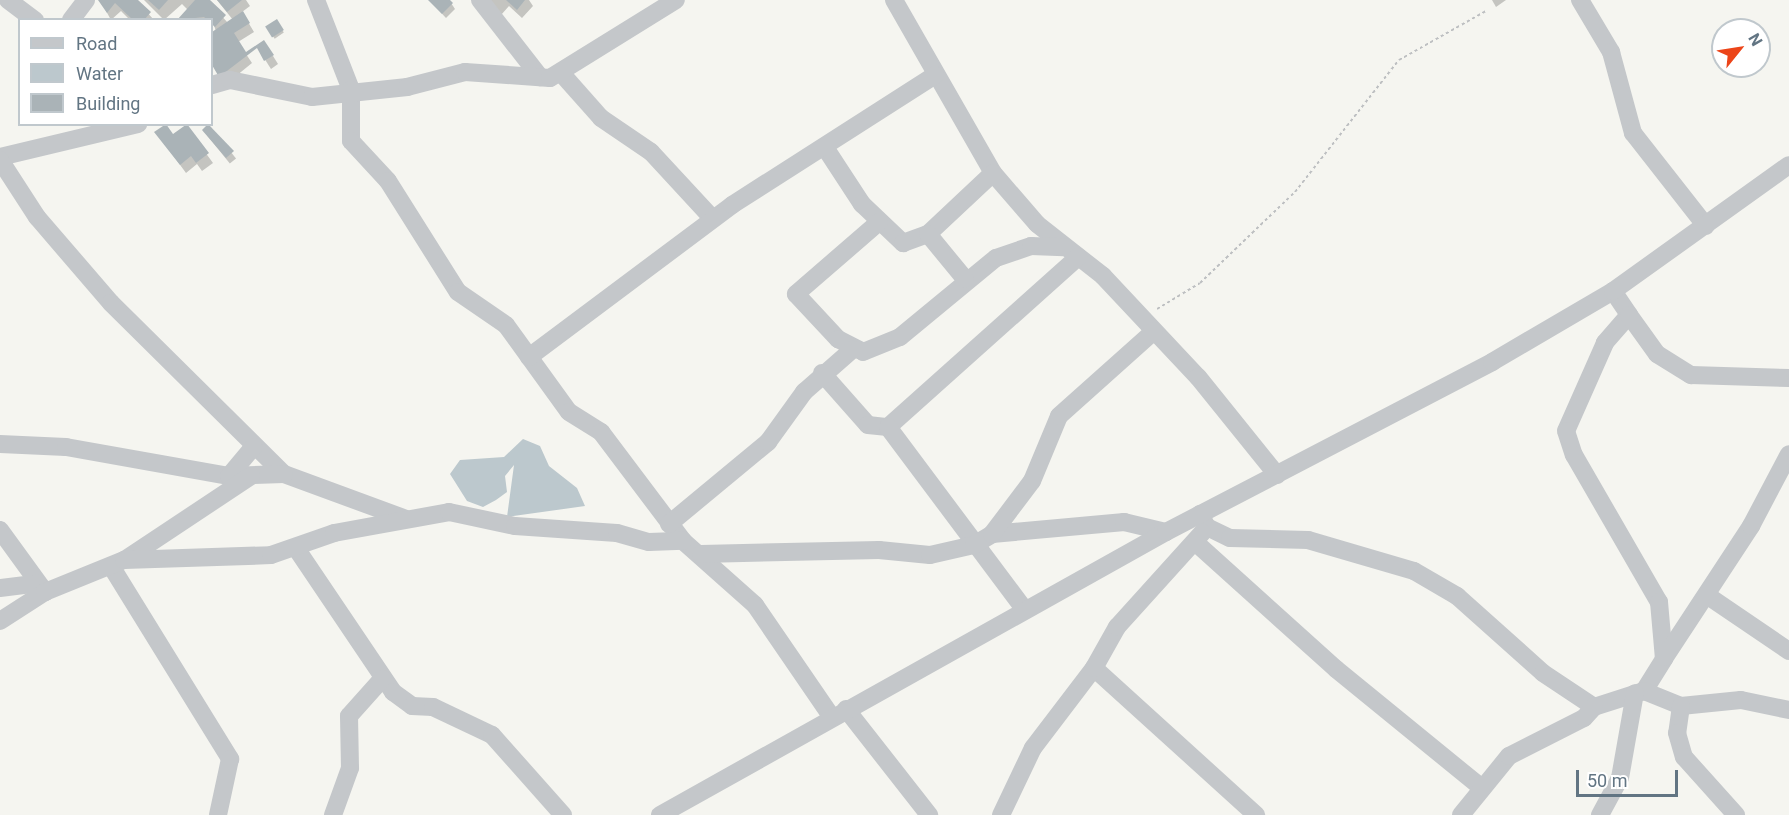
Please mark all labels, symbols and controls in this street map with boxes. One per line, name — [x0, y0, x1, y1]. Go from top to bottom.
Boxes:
legend — [18, 18, 213, 126]
north arrow — [1711, 18, 1771, 78]
text: N — [1744, 30, 1766, 49]
text: Road — [76, 33, 117, 54]
text: Water — [76, 63, 123, 84]
text: Building — [76, 93, 140, 114]
scale bar — [1579, 758, 1681, 796]
text: 50 m — [1587, 770, 1627, 791]

